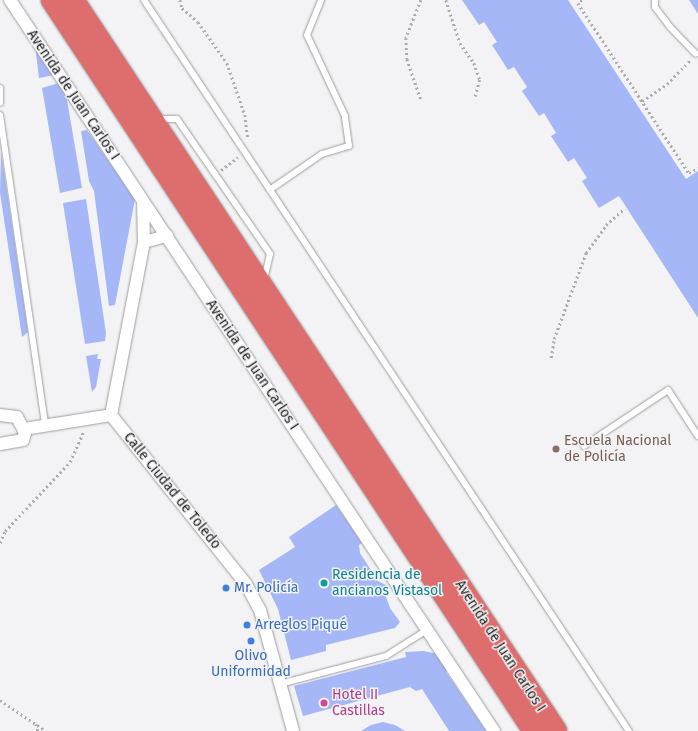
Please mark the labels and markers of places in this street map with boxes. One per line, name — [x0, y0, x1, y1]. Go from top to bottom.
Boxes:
place label: Escuela Nacional de Policía — [564, 433, 671, 466]
marker: Escuela Nacional de Policía — [551, 444, 561, 454]
place label: Residencia de ancianos Vistasol — [332, 567, 442, 600]
marker: Residencia de ancianos Vistasol — [319, 578, 329, 588]
place label: Mr. Policía — [234, 580, 298, 596]
marker: Mr. Policía — [221, 583, 231, 593]
place label: Arreglos Piqué — [255, 617, 347, 633]
marker: Arreglos Piqué — [242, 620, 252, 630]
marker: Olivo Uniformidad — [246, 636, 256, 646]
place label: Olivo Uniformidad — [211, 648, 291, 680]
place label: Hotel II Castillas — [332, 687, 385, 720]
marker: Hotel II Castillas — [319, 698, 329, 708]

